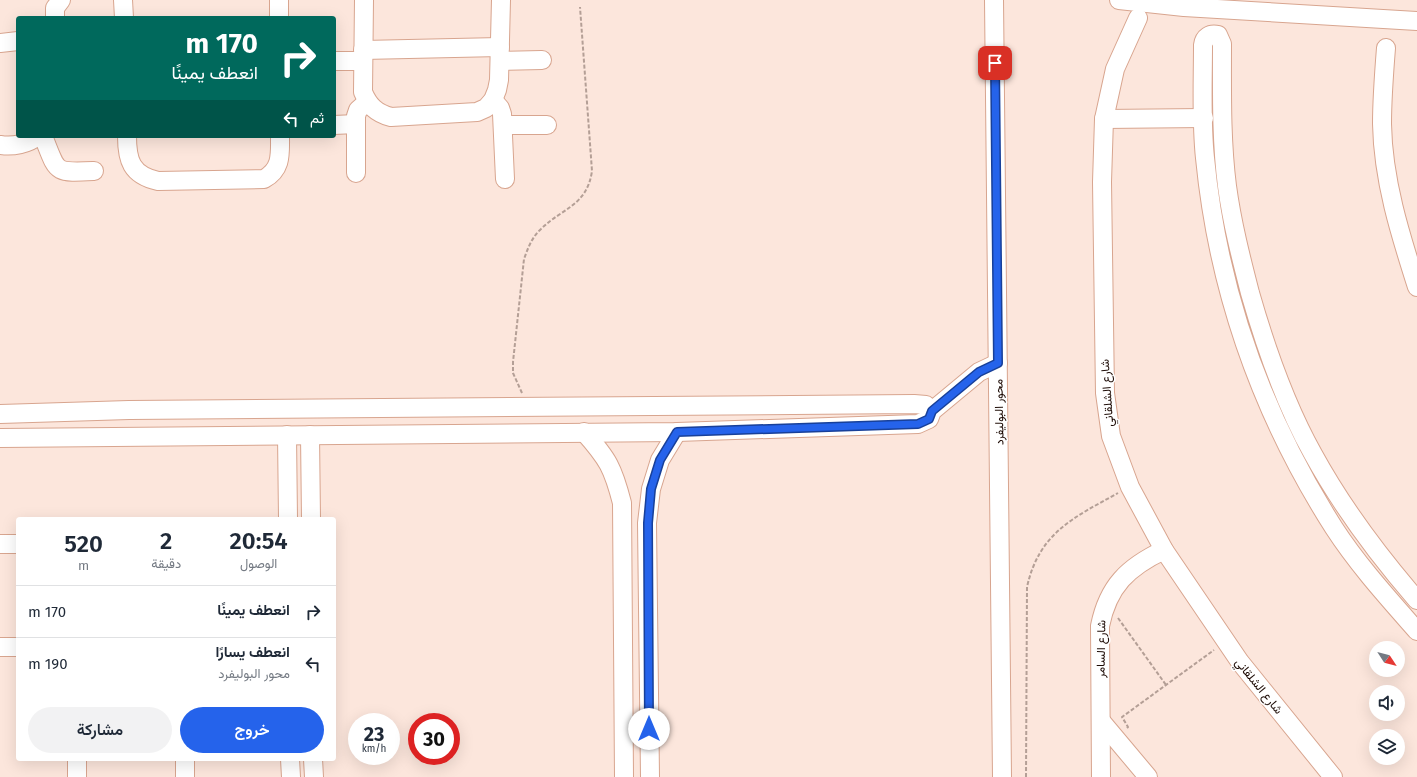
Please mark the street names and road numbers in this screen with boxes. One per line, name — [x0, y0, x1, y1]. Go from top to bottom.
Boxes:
street label: شارع الشلقاني — [1098, 358, 1119, 427]
street label: محور البوليفرد — [991, 379, 1008, 445]
street label: شارع السامر — [1093, 620, 1111, 679]
street label: شارع الشلقاني — [1230, 655, 1286, 719]

